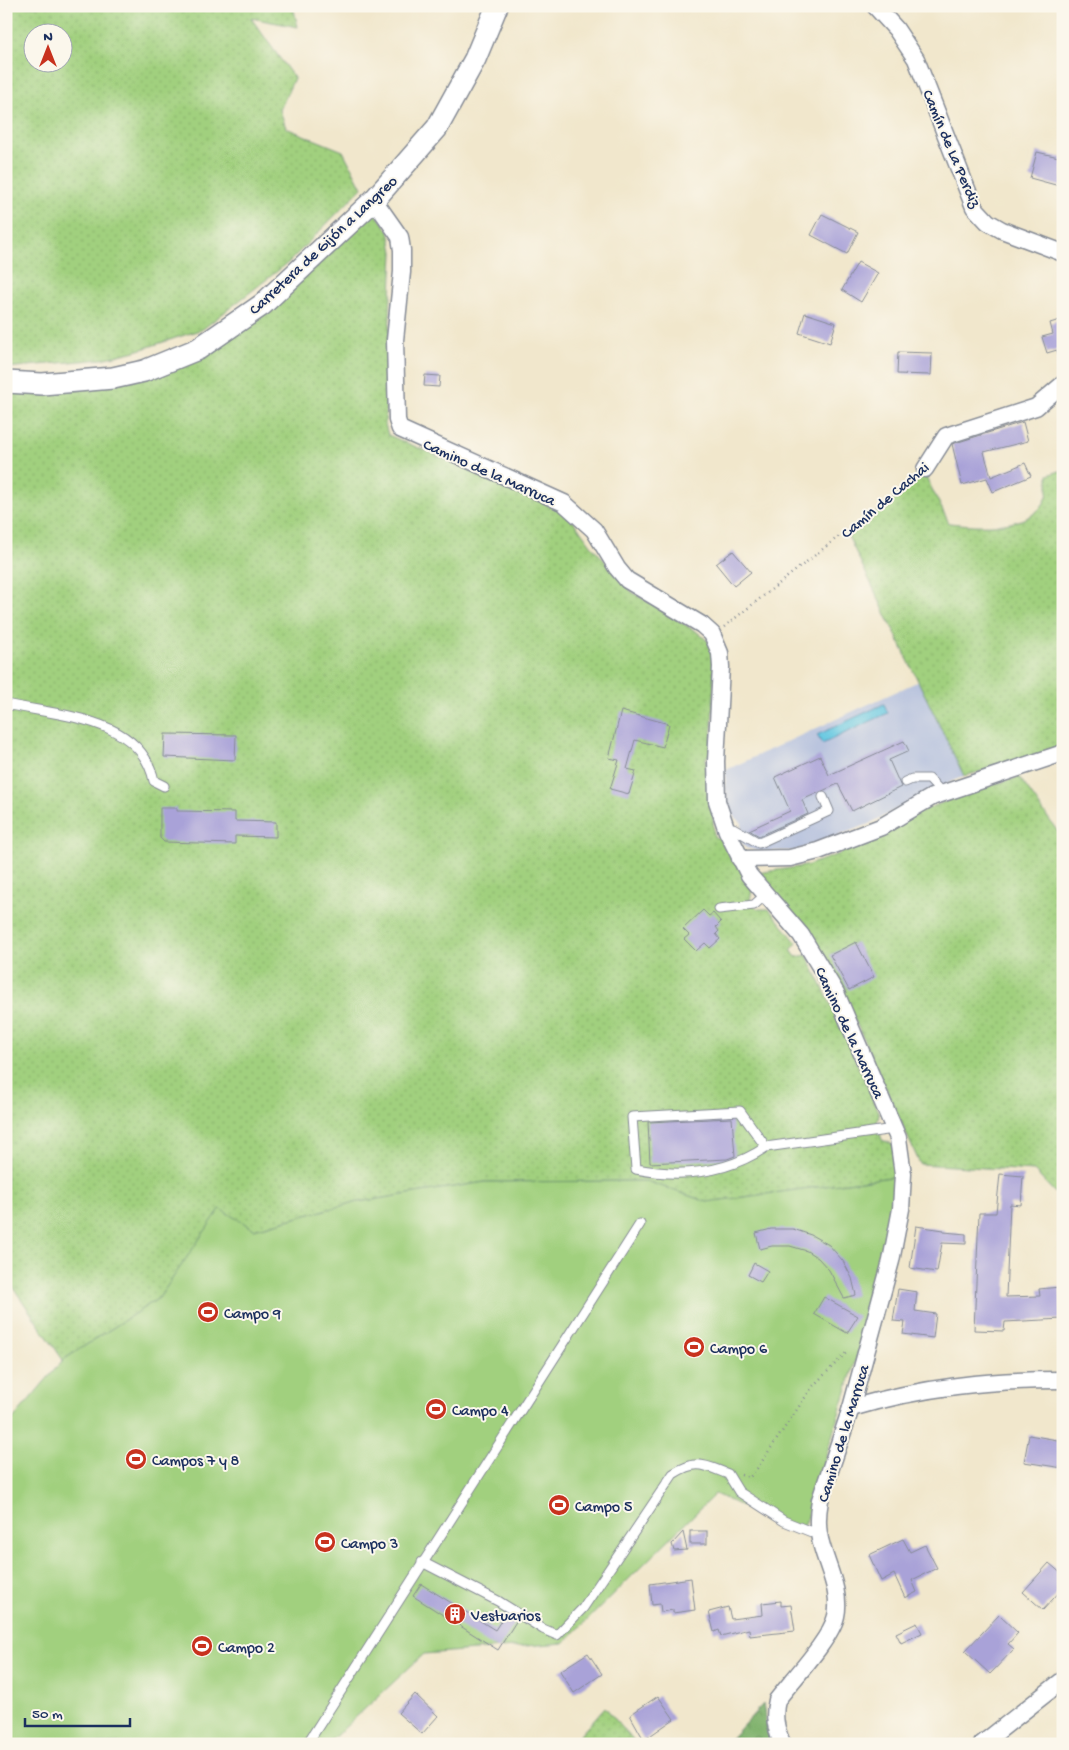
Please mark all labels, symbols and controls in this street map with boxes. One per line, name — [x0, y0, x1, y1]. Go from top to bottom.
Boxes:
north arrow — [22, 22, 72, 72]
text: N — [43, 29, 53, 46]
street label: Camín de La Perdiz — [916, 87, 984, 212]
street label: Carretera de Gijón a Langreo — [246, 173, 403, 320]
street label: Camino de la Marruca — [419, 436, 559, 512]
street label: Camín de Cachai — [838, 459, 934, 544]
street label: Camino de la Marruca — [809, 965, 887, 1103]
sports icon: Campo 9 — [196, 1300, 220, 1324]
place label: Campo 9 — [224, 1306, 281, 1325]
sports icon: Campo 6 — [682, 1335, 706, 1359]
place label: Campo 6 — [710, 1341, 768, 1360]
street label: Camino de la Marruca — [815, 1362, 876, 1505]
sports icon: Campo 4 — [424, 1397, 448, 1421]
place label: Campo 4 — [452, 1403, 509, 1422]
sports icon: Campos 7 y 8 — [124, 1447, 148, 1471]
place label: Campos 7 y 8 — [152, 1453, 240, 1472]
sports icon: Campo 5 — [547, 1493, 571, 1517]
place label: Campo 5 — [575, 1499, 632, 1518]
sports icon: Campo 3 — [313, 1530, 337, 1554]
place label: Campo 3 — [341, 1536, 398, 1555]
building icon: Vestuarios — [443, 1602, 467, 1626]
place label: Vestuarios — [470, 1608, 541, 1627]
sports icon: Campo 2 — [190, 1634, 214, 1658]
place label: Campo 2 — [218, 1640, 275, 1659]
scale bar — [25, 1695, 130, 1727]
text: 50 m — [32, 1706, 63, 1724]

